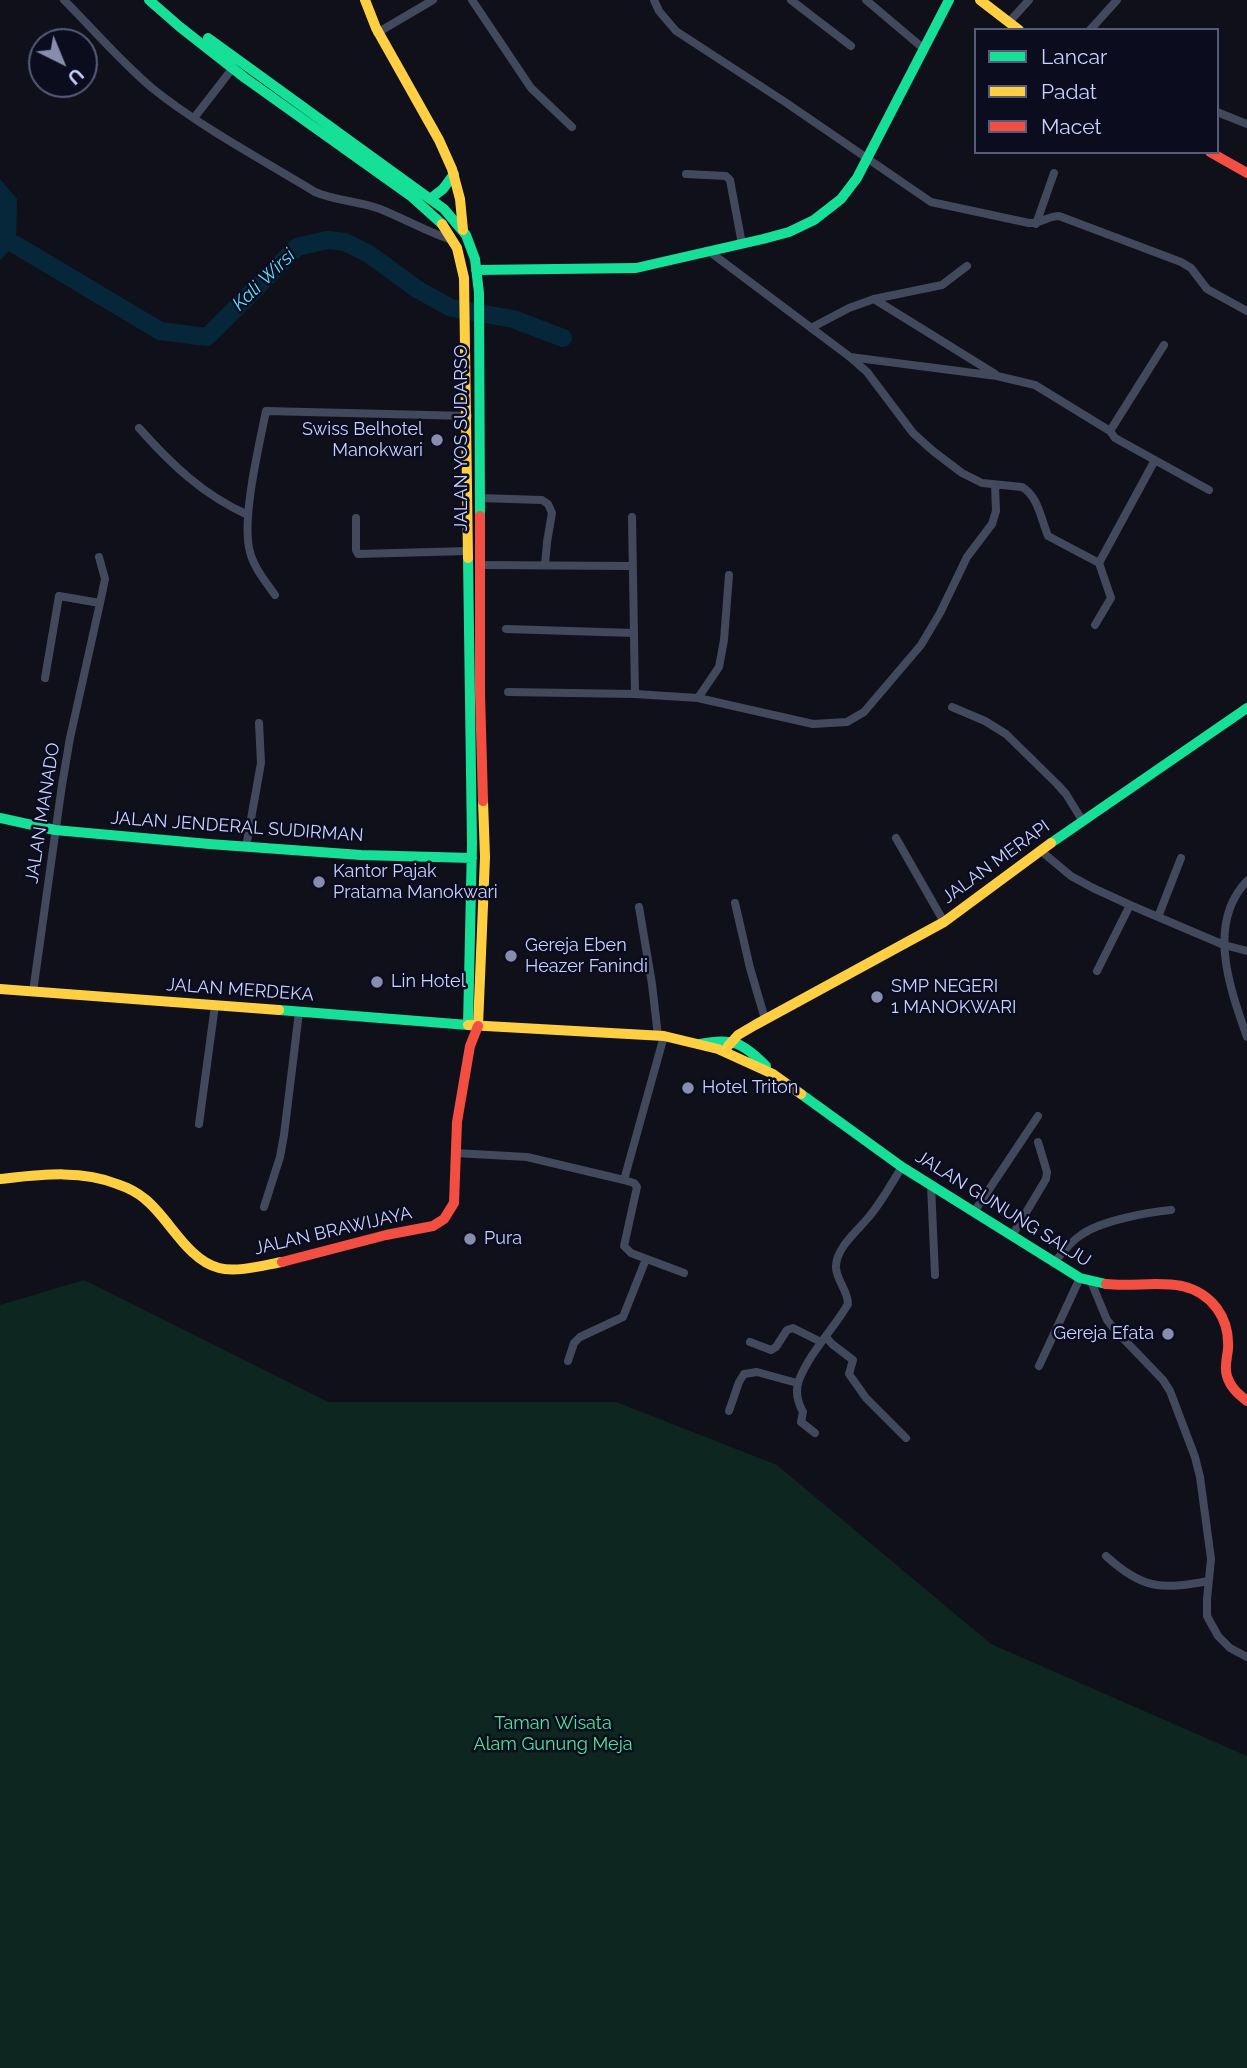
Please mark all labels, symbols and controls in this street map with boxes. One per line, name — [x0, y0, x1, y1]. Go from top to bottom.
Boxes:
north arrow — [28, 28, 98, 98]
legend — [974, 28, 1219, 154]
text: Lancar — [1041, 44, 1107, 69]
text: U — [63, 64, 89, 90]
text: Padat — [1041, 79, 1097, 104]
text: Macet — [1041, 114, 1101, 139]
water label: Kali Wirsi — [228, 244, 300, 316]
street label: JALAN YOS SUDARSO — [451, 345, 473, 531]
place label: Swiss Belhotel Manokwari — [302, 419, 423, 462]
marker: Swiss Belhotel Manokwari — [429, 432, 445, 448]
street label: JALAN MANADO — [21, 741, 65, 885]
street label: JALAN JENDERAL SUDIRMAN — [110, 807, 364, 847]
street label: JALAN MERAPI — [938, 816, 1054, 908]
place label: Kantor Pajak Pratama Manokwari — [333, 861, 498, 903]
marker: Kantor Pajak Pratama Manokwari — [311, 874, 327, 890]
place label: Gereja Eben Heazer Fanindi — [525, 935, 648, 978]
marker: Gereja Eben Heazer Fanindi — [503, 948, 519, 964]
place label: Lin Hotel — [391, 971, 466, 993]
street label: JALAN MERDEKA — [166, 974, 314, 1006]
marker: Lin Hotel — [369, 974, 385, 990]
place label: SMP NEGERI 1 MANOKWARI — [891, 976, 1016, 1018]
marker: SMP NEGERI 1 MANOKWARI — [869, 989, 885, 1005]
place label: Hotel Triton — [702, 1077, 798, 1099]
marker: Hotel Triton — [680, 1080, 696, 1096]
street label: JALAN GUNUNG SALJU — [911, 1146, 1095, 1272]
street label: JALAN BRAWIJAYA — [252, 1202, 414, 1260]
place label: Pura — [484, 1228, 522, 1250]
marker: Pura — [462, 1231, 478, 1247]
place label: Gereja Efata — [1053, 1323, 1154, 1345]
marker: Gereja Efata — [1160, 1326, 1176, 1342]
park label: Taman Wisata Alam Gunung Meja — [473, 1713, 633, 1756]

